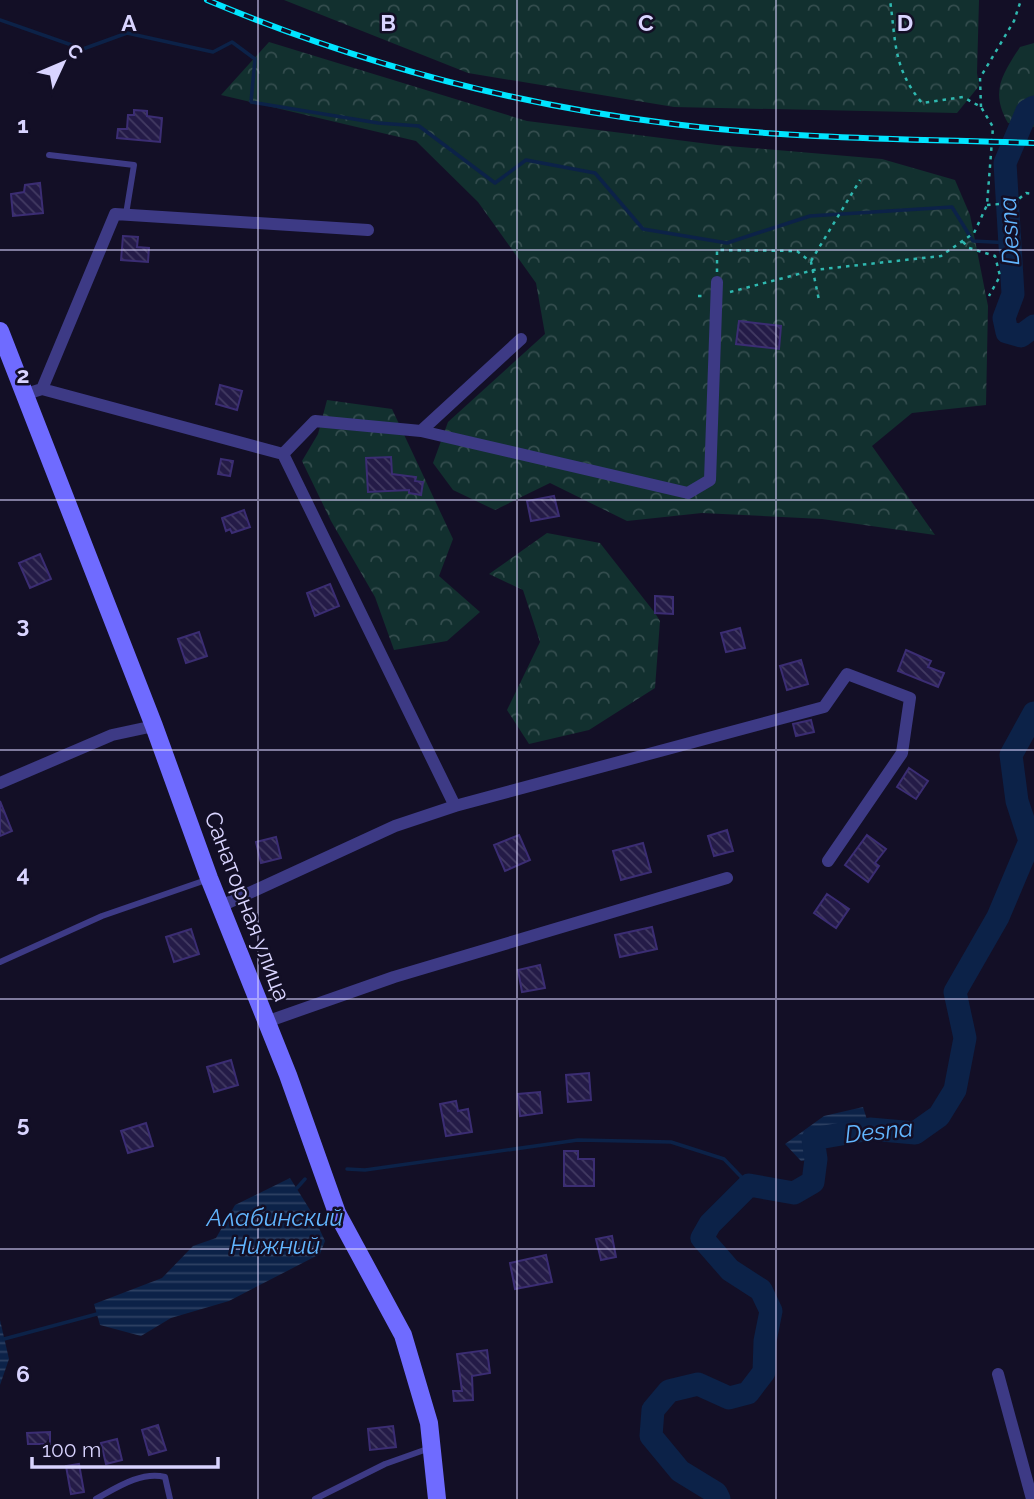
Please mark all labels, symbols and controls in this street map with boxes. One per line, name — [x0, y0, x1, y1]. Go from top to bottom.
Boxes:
text: A — [121, 9, 137, 36]
text: B — [380, 9, 396, 36]
text: C — [638, 9, 654, 36]
text: D — [897, 9, 913, 36]
north arrow — [28, 28, 98, 98]
text: С — [63, 39, 88, 64]
text: 1 — [17, 111, 29, 138]
water label: Desna — [993, 196, 1025, 266]
text: 2 — [17, 361, 29, 388]
text: 3 — [17, 611, 29, 638]
street label: Санаторная улица — [199, 807, 297, 1005]
text: 4 — [16, 860, 30, 887]
text: 5 — [17, 1110, 30, 1137]
water label: Desna — [843, 1113, 915, 1149]
water label: Алабинский Нижний — [205, 1203, 343, 1260]
text: 6 — [16, 1360, 30, 1387]
scale bar — [32, 1426, 217, 1470]
text: 100 m — [42, 1437, 101, 1462]

